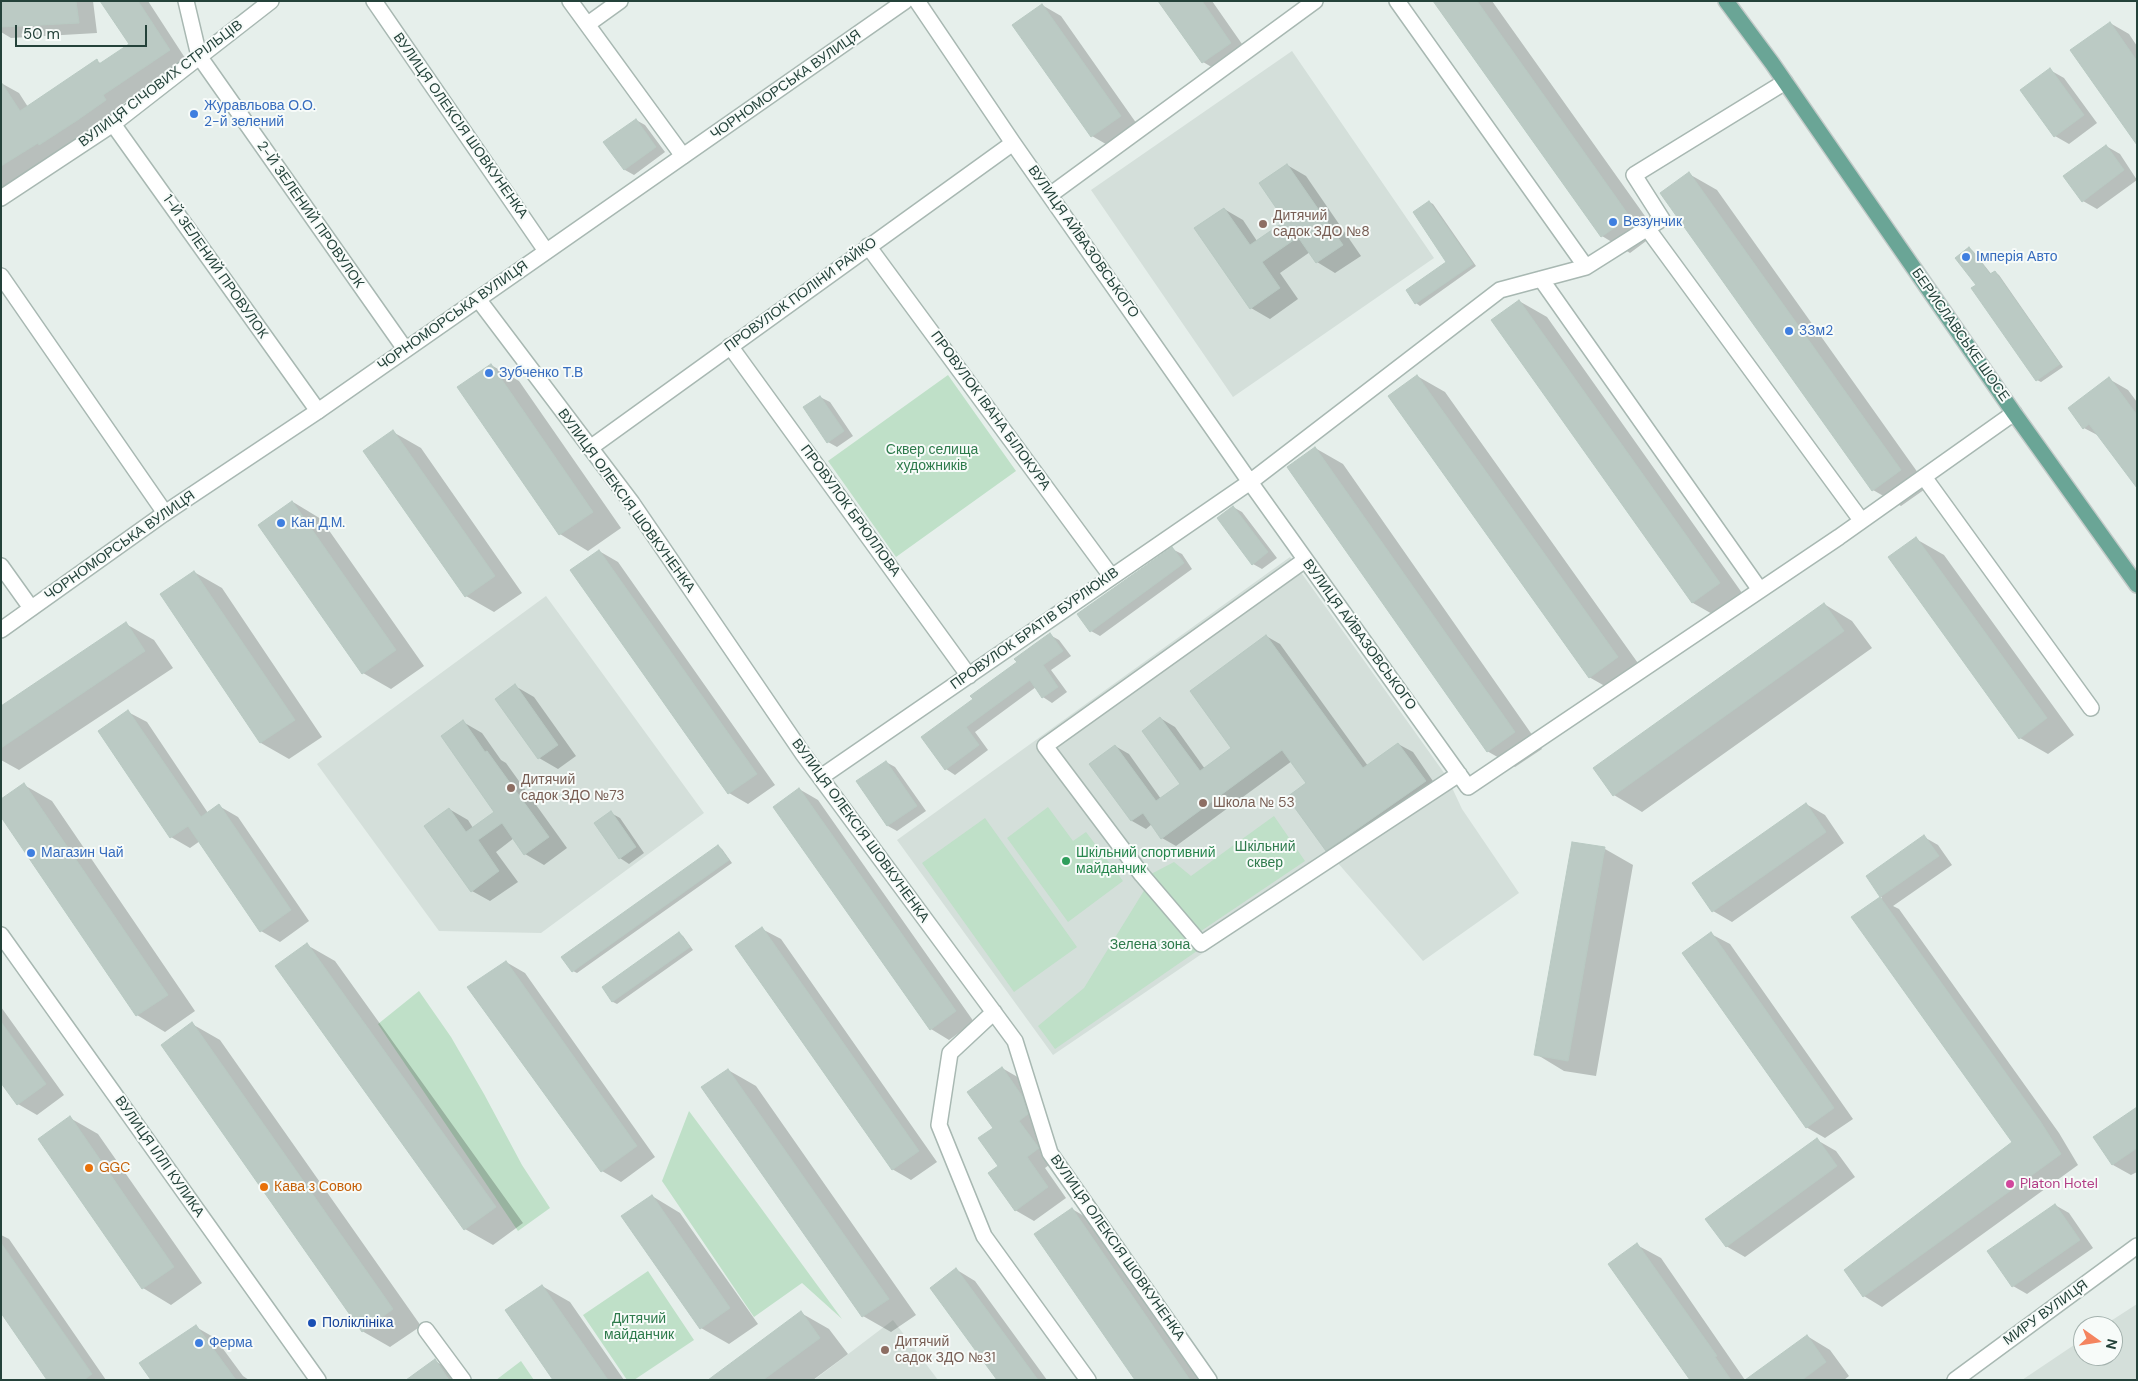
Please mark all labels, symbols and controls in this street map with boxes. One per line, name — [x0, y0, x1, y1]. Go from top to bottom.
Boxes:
scale bar — [18, 15, 150, 47]
street label: ВУЛИЦЯ СІЧОВИХ СТРІЛЬЦІВ — [76, 17, 246, 151]
text: 50 m — [23, 24, 60, 44]
street label: ЧОРНОМОРСЬКА ВУЛИЦЯ — [708, 27, 864, 143]
street label: ВУЛИЦЯ ОЛЕКСІЯ ШОВКУНЕНКА — [389, 30, 531, 222]
place label: Журавльова О.О. 2-й зелений — [204, 98, 316, 130]
marker: Журавльова О.О. 2-й зелений — [188, 108, 200, 120]
street label: 2-Й ЗЕЛЕНИЙ ПРОВУЛОК — [253, 138, 367, 292]
street label: ВУЛИЦЯ АЙВАЗОВСЬКОГО — [1024, 163, 1142, 321]
street label: 1-Й ЗЕЛЕНИЙ ПРОВУЛОК — [159, 192, 271, 342]
place label: Дитячий садок ЗДО №8 — [1273, 208, 1370, 240]
place label: Везунчик — [1623, 214, 1682, 230]
marker: Везунчик — [1607, 216, 1619, 228]
marker: Дитячий садок ЗДО №8 — [1257, 218, 1269, 230]
street label: ПРОВУЛОК ПОЛІНИ РАЙКО — [722, 234, 880, 356]
place label: Імперія Авто — [1976, 249, 2058, 265]
marker: Імперія Авто — [1960, 251, 1972, 263]
street label: ЧОРНОМОРСЬКА ВУЛИЦЯ — [375, 258, 531, 374]
street label: БЕРИСЛАВСЬКЕ ШОСЕ — [1908, 265, 2012, 405]
place label: 33м2 — [1799, 323, 1833, 339]
marker: 33м2 — [1783, 325, 1795, 337]
street label: ПРОВУЛОК ІВАНА БІЛОКУРА — [927, 328, 1053, 494]
place label: Зубченко Т.В — [499, 365, 583, 381]
marker: Зубченко Т.В — [483, 367, 495, 379]
street label: ВУЛИЦЯ ОЛЕКСІЯ ШОВКУНЕНКА — [554, 406, 698, 596]
street label: ПРОВУЛОК БРЮЛЛОВА — [797, 442, 903, 580]
park label: Сквер селища художників — [886, 442, 978, 474]
street label: ЧОРНОМОРСЬКА ВУЛИЦЯ — [42, 488, 198, 604]
place label: Кан Д.М. — [291, 515, 345, 531]
marker: Кан Д.М. — [275, 517, 287, 529]
street label: ВУЛИЦЯ АЙВАЗОВСЬКОГО — [1299, 556, 1419, 714]
street label: ПРОВУЛОК БРАТІВ БУРЛЮКІВ — [948, 564, 1122, 694]
street label: ВУЛИЦЯ ОЛЕКСІЯ ШОВКУНЕНКА — [788, 736, 932, 926]
place label: Дитячий садок ЗДО №73 — [521, 772, 625, 804]
marker: Дитячий садок ЗДО №73 — [505, 782, 517, 794]
place label: Школа № 53 — [1213, 795, 1295, 811]
marker: Школа № 53 — [1197, 797, 1209, 809]
park label: Шкільний сквер — [1235, 839, 1295, 872]
place label: Магазин Чай — [41, 845, 124, 861]
place label: Шкільний спортивний майданчик — [1076, 845, 1216, 878]
marker: Магазин Чай — [25, 847, 37, 859]
marker: Шкільний спортивний майданчик — [1060, 855, 1072, 867]
park label: Зелена зона — [1110, 937, 1190, 953]
street label: ВУЛИЦЯ ІЛЛІ КУЛИКА — [111, 1093, 207, 1221]
street label: ВУЛИЦЯ ОЛЕКСІЯ ШОВКУНЕНКА — [1046, 1152, 1188, 1344]
place label: GGC — [99, 1160, 130, 1176]
marker: GGC — [83, 1162, 95, 1174]
place label: Platon Hotel — [2020, 1176, 2098, 1192]
marker: Platon Hotel — [2004, 1178, 2016, 1190]
place label: Кава з Совою — [274, 1179, 362, 1195]
marker: Кава з Совою — [258, 1181, 270, 1193]
street label: МИРУ ВУЛИЦЯ — [2000, 1277, 2092, 1349]
park label: Дитячий майданчик — [604, 1311, 674, 1344]
place label: Поліклініка — [322, 1315, 393, 1331]
north arrow — [2073, 1316, 2123, 1366]
marker: Поліклініка — [306, 1317, 318, 1329]
place label: Дитячий садок ЗДО №31 — [895, 1334, 996, 1366]
place label: Ферма — [209, 1335, 253, 1351]
marker: Ферма — [193, 1337, 205, 1349]
text: N — [2102, 1337, 2122, 1351]
marker: Дитячий садок ЗДО №31 — [879, 1344, 891, 1356]

